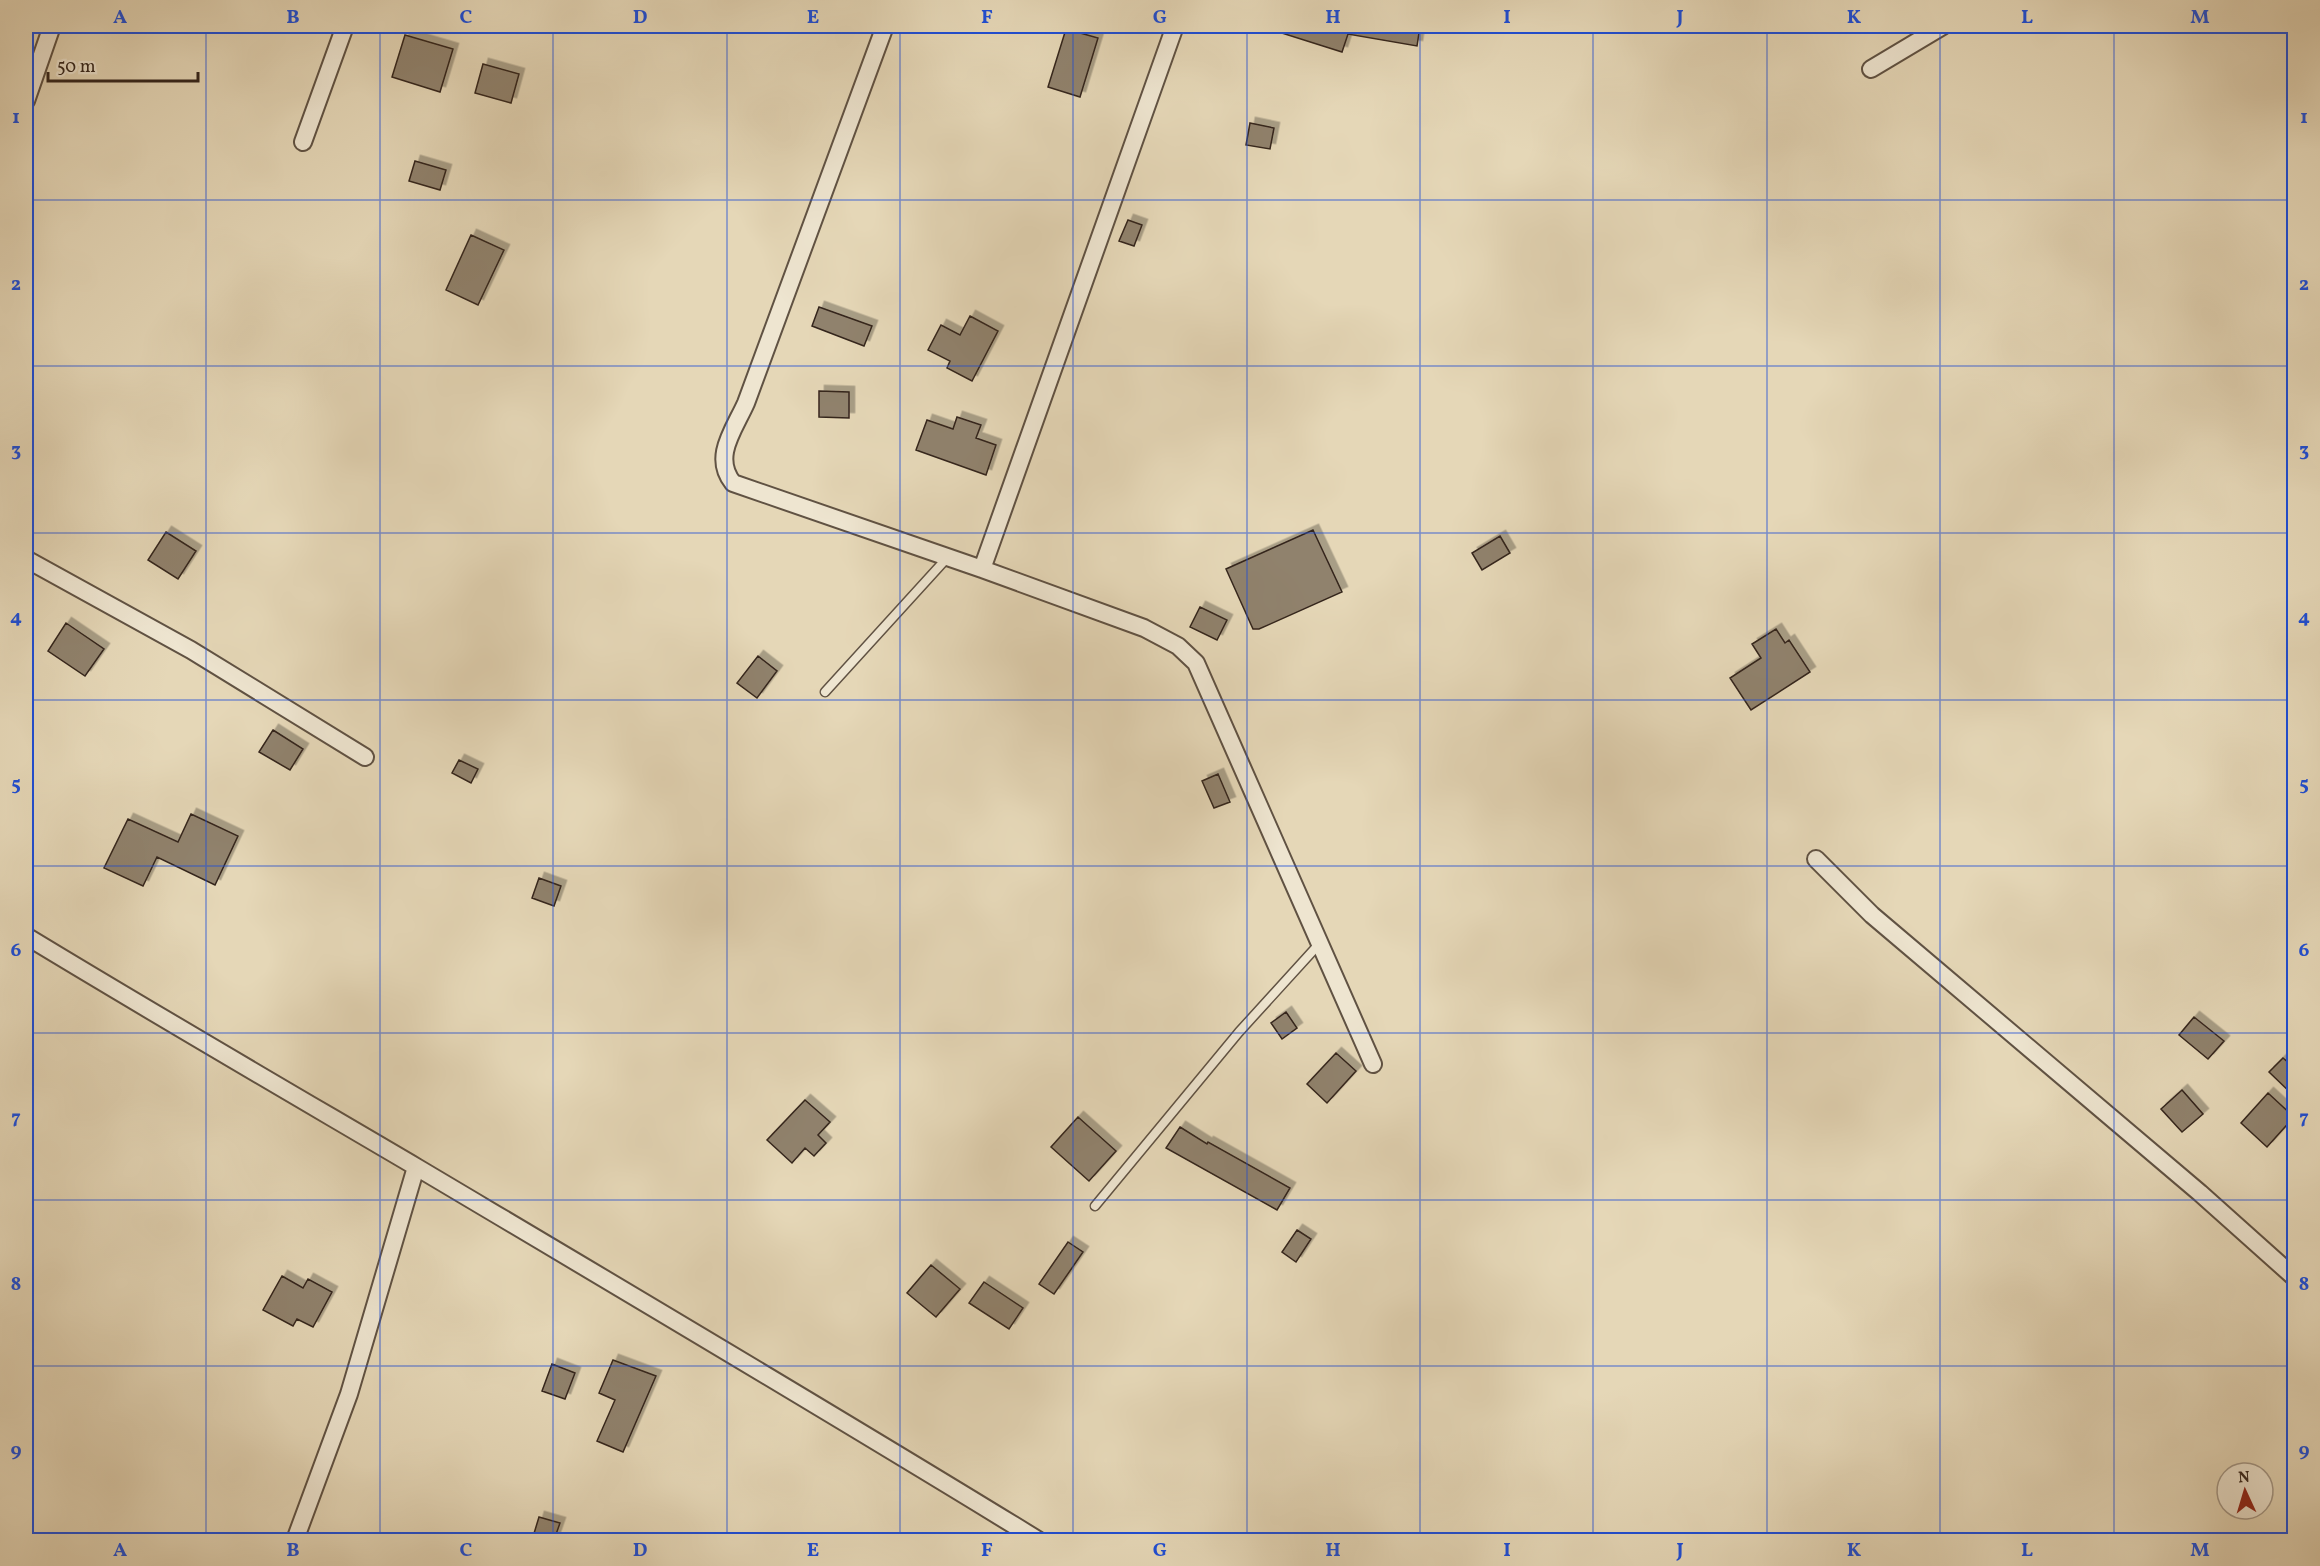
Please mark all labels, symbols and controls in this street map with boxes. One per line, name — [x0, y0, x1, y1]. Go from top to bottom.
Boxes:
text: A — [113, 4, 127, 32]
text: B — [286, 4, 300, 32]
text: C — [460, 4, 473, 32]
text: D — [633, 4, 647, 32]
text: E — [807, 4, 819, 32]
text: F — [981, 4, 993, 32]
text: G — [1153, 4, 1167, 32]
text: H — [1325, 4, 1341, 32]
text: I — [1503, 4, 1511, 32]
text: J — [1675, 4, 1684, 32]
text: K — [1847, 4, 1862, 32]
text: L — [2021, 4, 2033, 32]
text: M — [2190, 4, 2210, 32]
scale bar — [48, 45, 198, 83]
text: 50 m — [57, 55, 96, 80]
text: 1 — [12, 104, 20, 132]
text: 1 — [2300, 104, 2308, 132]
text: 2 — [11, 271, 21, 299]
text: 2 — [2299, 271, 2309, 299]
text: 3 — [11, 437, 21, 465]
text: 3 — [2299, 437, 2309, 465]
text: 4 — [10, 604, 22, 632]
text: 4 — [2298, 604, 2310, 632]
text: 5 — [11, 771, 21, 799]
text: 5 — [2299, 771, 2309, 799]
text: 6 — [11, 937, 22, 965]
text: 6 — [2299, 937, 2310, 965]
text: 7 — [11, 1104, 21, 1132]
text: 7 — [2299, 1104, 2309, 1132]
text: 8 — [11, 1271, 21, 1299]
text: 8 — [2299, 1271, 2309, 1299]
text: 9 — [10, 1437, 22, 1465]
text: 9 — [2298, 1437, 2310, 1465]
north arrow — [2215, 1461, 2275, 1521]
text: N — [2238, 1467, 2251, 1489]
text: A — [113, 1537, 127, 1565]
text: B — [286, 1537, 300, 1565]
text: C — [460, 1537, 473, 1565]
text: D — [633, 1537, 647, 1565]
text: E — [807, 1537, 819, 1565]
text: F — [981, 1537, 993, 1565]
text: G — [1153, 1537, 1167, 1565]
text: H — [1325, 1537, 1341, 1565]
text: I — [1503, 1537, 1511, 1565]
text: J — [1675, 1537, 1684, 1565]
text: K — [1847, 1537, 1862, 1565]
text: L — [2021, 1537, 2033, 1565]
text: M — [2190, 1537, 2210, 1565]

